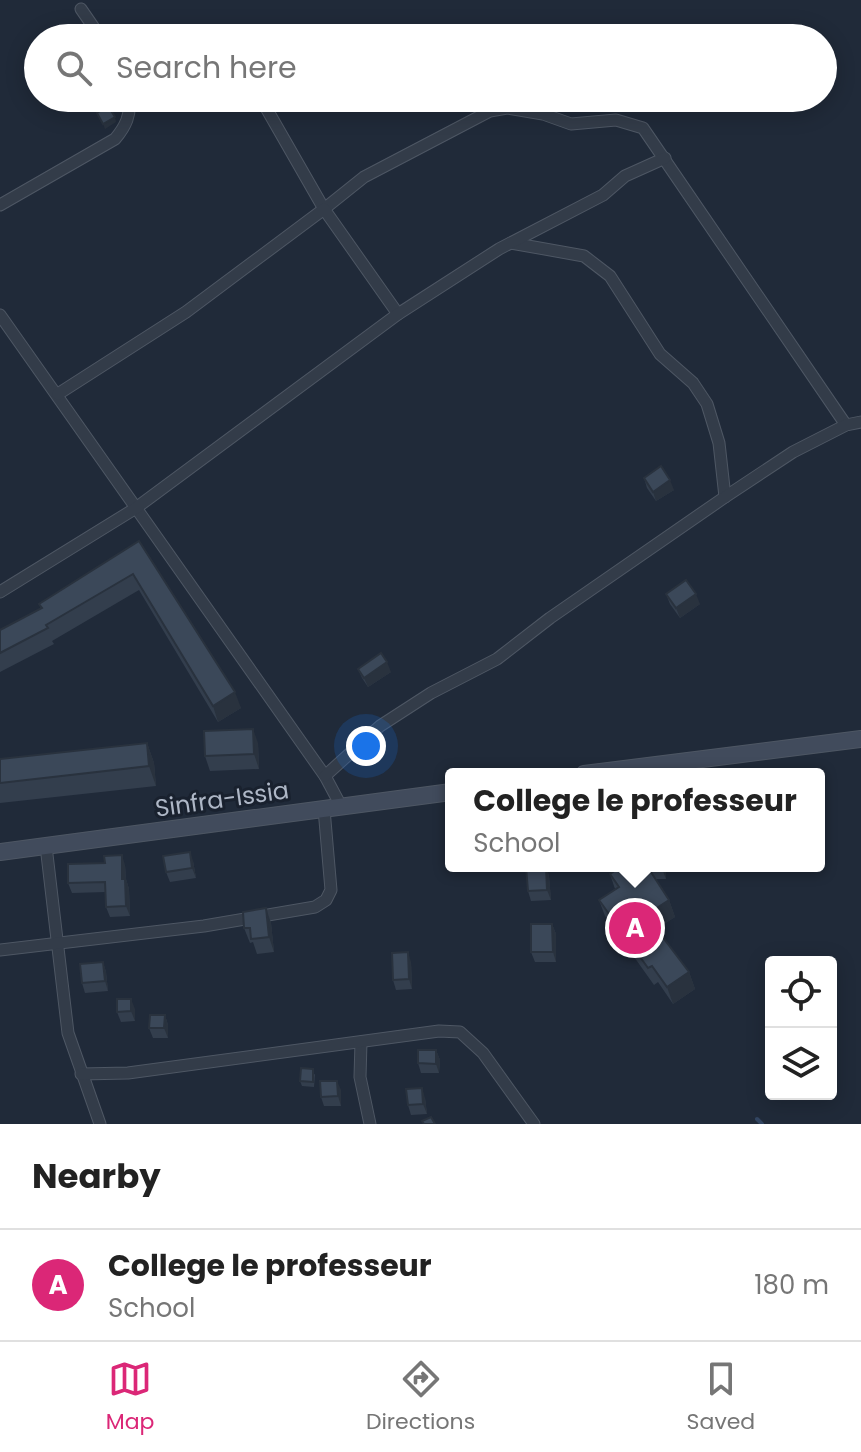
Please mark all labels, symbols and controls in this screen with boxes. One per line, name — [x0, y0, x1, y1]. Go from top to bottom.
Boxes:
search box — [24, 24, 837, 112]
icon: search — [52, 46, 96, 90]
text: Search here — [116, 46, 297, 89]
your location — [346, 726, 386, 766]
popup — [445, 768, 825, 872]
street label: Sinfra-Issia — [153, 773, 291, 825]
text: College le professeur — [473, 779, 797, 822]
text: School — [473, 825, 561, 861]
pin: A — [609, 898, 661, 958]
map controls — [765, 956, 837, 1100]
button: locate — [765, 956, 837, 1028]
button: layers — [765, 1028, 837, 1100]
text: Nearby — [32, 1152, 161, 1200]
text: College le professeur — [108, 1244, 432, 1287]
text: A — [48, 1267, 68, 1303]
text: 180 m — [754, 1267, 829, 1303]
text: School — [108, 1290, 195, 1326]
tab: Map — [106, 1357, 154, 1438]
tab: Directions — [366, 1357, 475, 1438]
tab: Saved — [687, 1357, 755, 1438]

